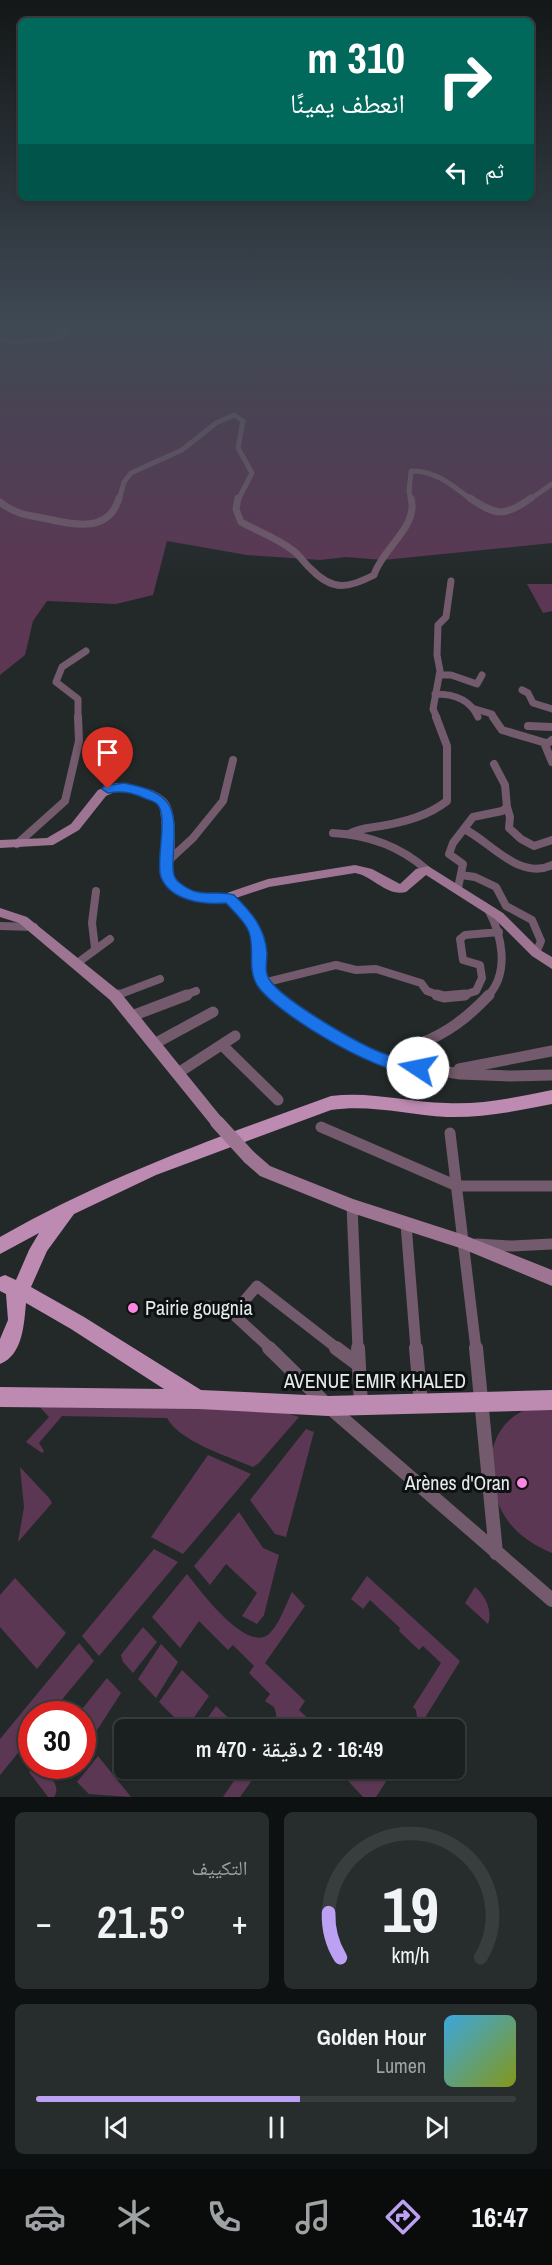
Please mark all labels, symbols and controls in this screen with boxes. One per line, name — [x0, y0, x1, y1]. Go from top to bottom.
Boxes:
text: 310 m — [307, 30, 405, 86]
icon: right — [426, 42, 504, 120]
text: انعطف يمينًا — [290, 85, 405, 121]
text: ثم — [485, 155, 504, 185]
icon: left — [440, 156, 473, 189]
pin — [82, 727, 133, 789]
icon: arrive — [91, 736, 124, 769]
position arrow — [386, 1036, 450, 1100]
place label: Pairie gougnia — [145, 1294, 253, 1321]
marker: Pairie gougnia — [126, 1301, 140, 1315]
street label: AVENUE EMIR KHALED — [283, 1367, 466, 1394]
place label: Arènes d'Oran — [404, 1469, 510, 1496]
marker: Arènes d'Oran — [515, 1476, 529, 1490]
speed limit sign: 30 — [18, 1701, 96, 1779]
text: 16:49 · 2 دقيقة · 470 m — [196, 1734, 383, 1764]
text: التكييف — [191, 1854, 248, 1881]
text: 19 — [382, 1867, 439, 1951]
text: 21.5° — [97, 1891, 187, 1952]
text: − — [36, 1900, 52, 1944]
text: + — [232, 1900, 247, 1944]
text: km/h — [391, 1941, 429, 1970]
text: Golden Hour — [317, 2022, 426, 2052]
text: Lumen — [376, 2052, 426, 2079]
icon: previous — [100, 2111, 133, 2144]
icon: pause — [260, 2111, 293, 2144]
icon: next — [420, 2111, 453, 2144]
icon: car — [24, 2196, 66, 2238]
icon: climate — [113, 2196, 155, 2238]
icon: phone — [203, 2196, 245, 2238]
icon: music — [292, 2196, 334, 2238]
icon: directions — [382, 2196, 424, 2238]
text: 16:47 — [472, 2199, 528, 2235]

